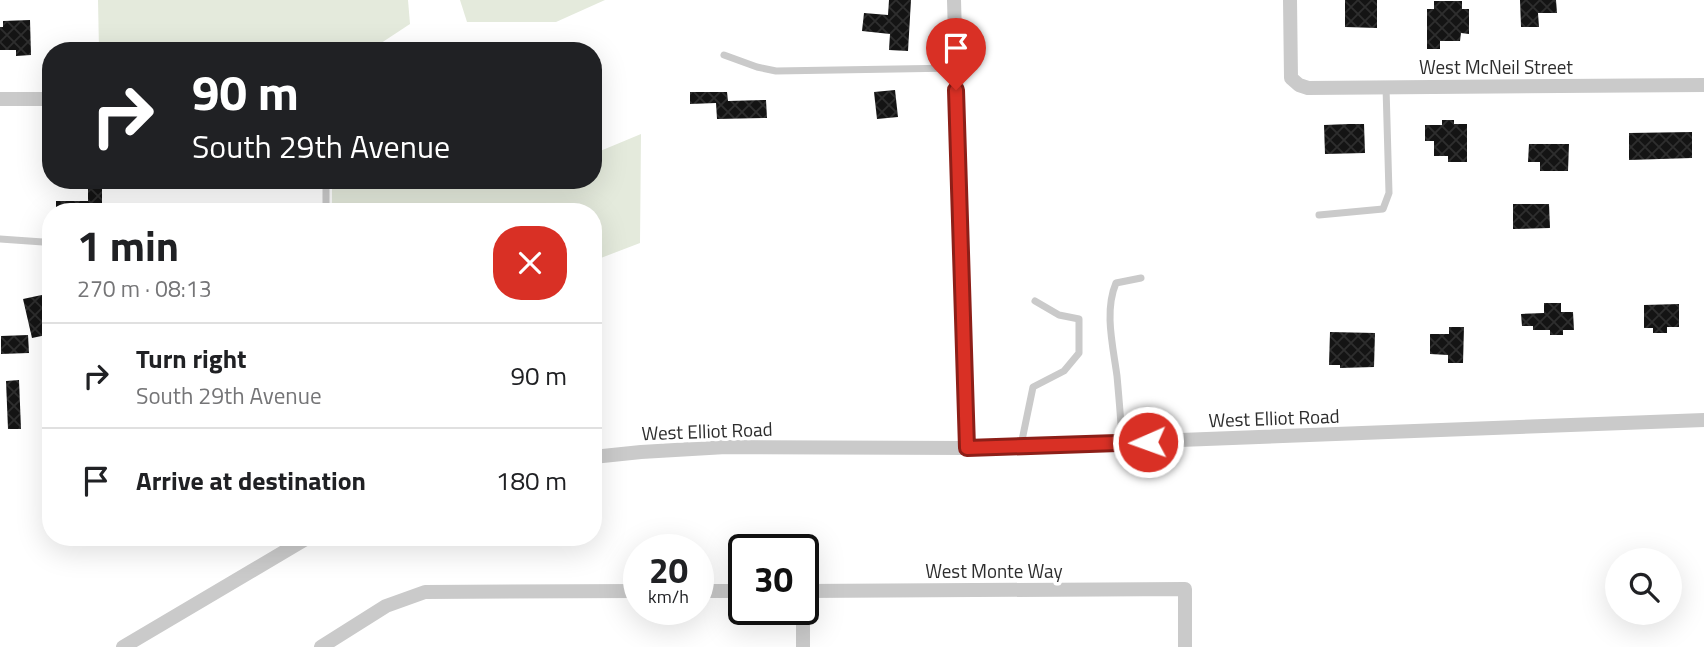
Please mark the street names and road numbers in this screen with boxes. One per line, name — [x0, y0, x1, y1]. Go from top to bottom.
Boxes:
street label: West McNeil Street — [1419, 52, 1573, 81]
street label: West Elliot Road — [1208, 401, 1340, 434]
street label: West Elliot Road — [641, 414, 773, 447]
street label: West Monte Way — [925, 556, 1063, 585]

